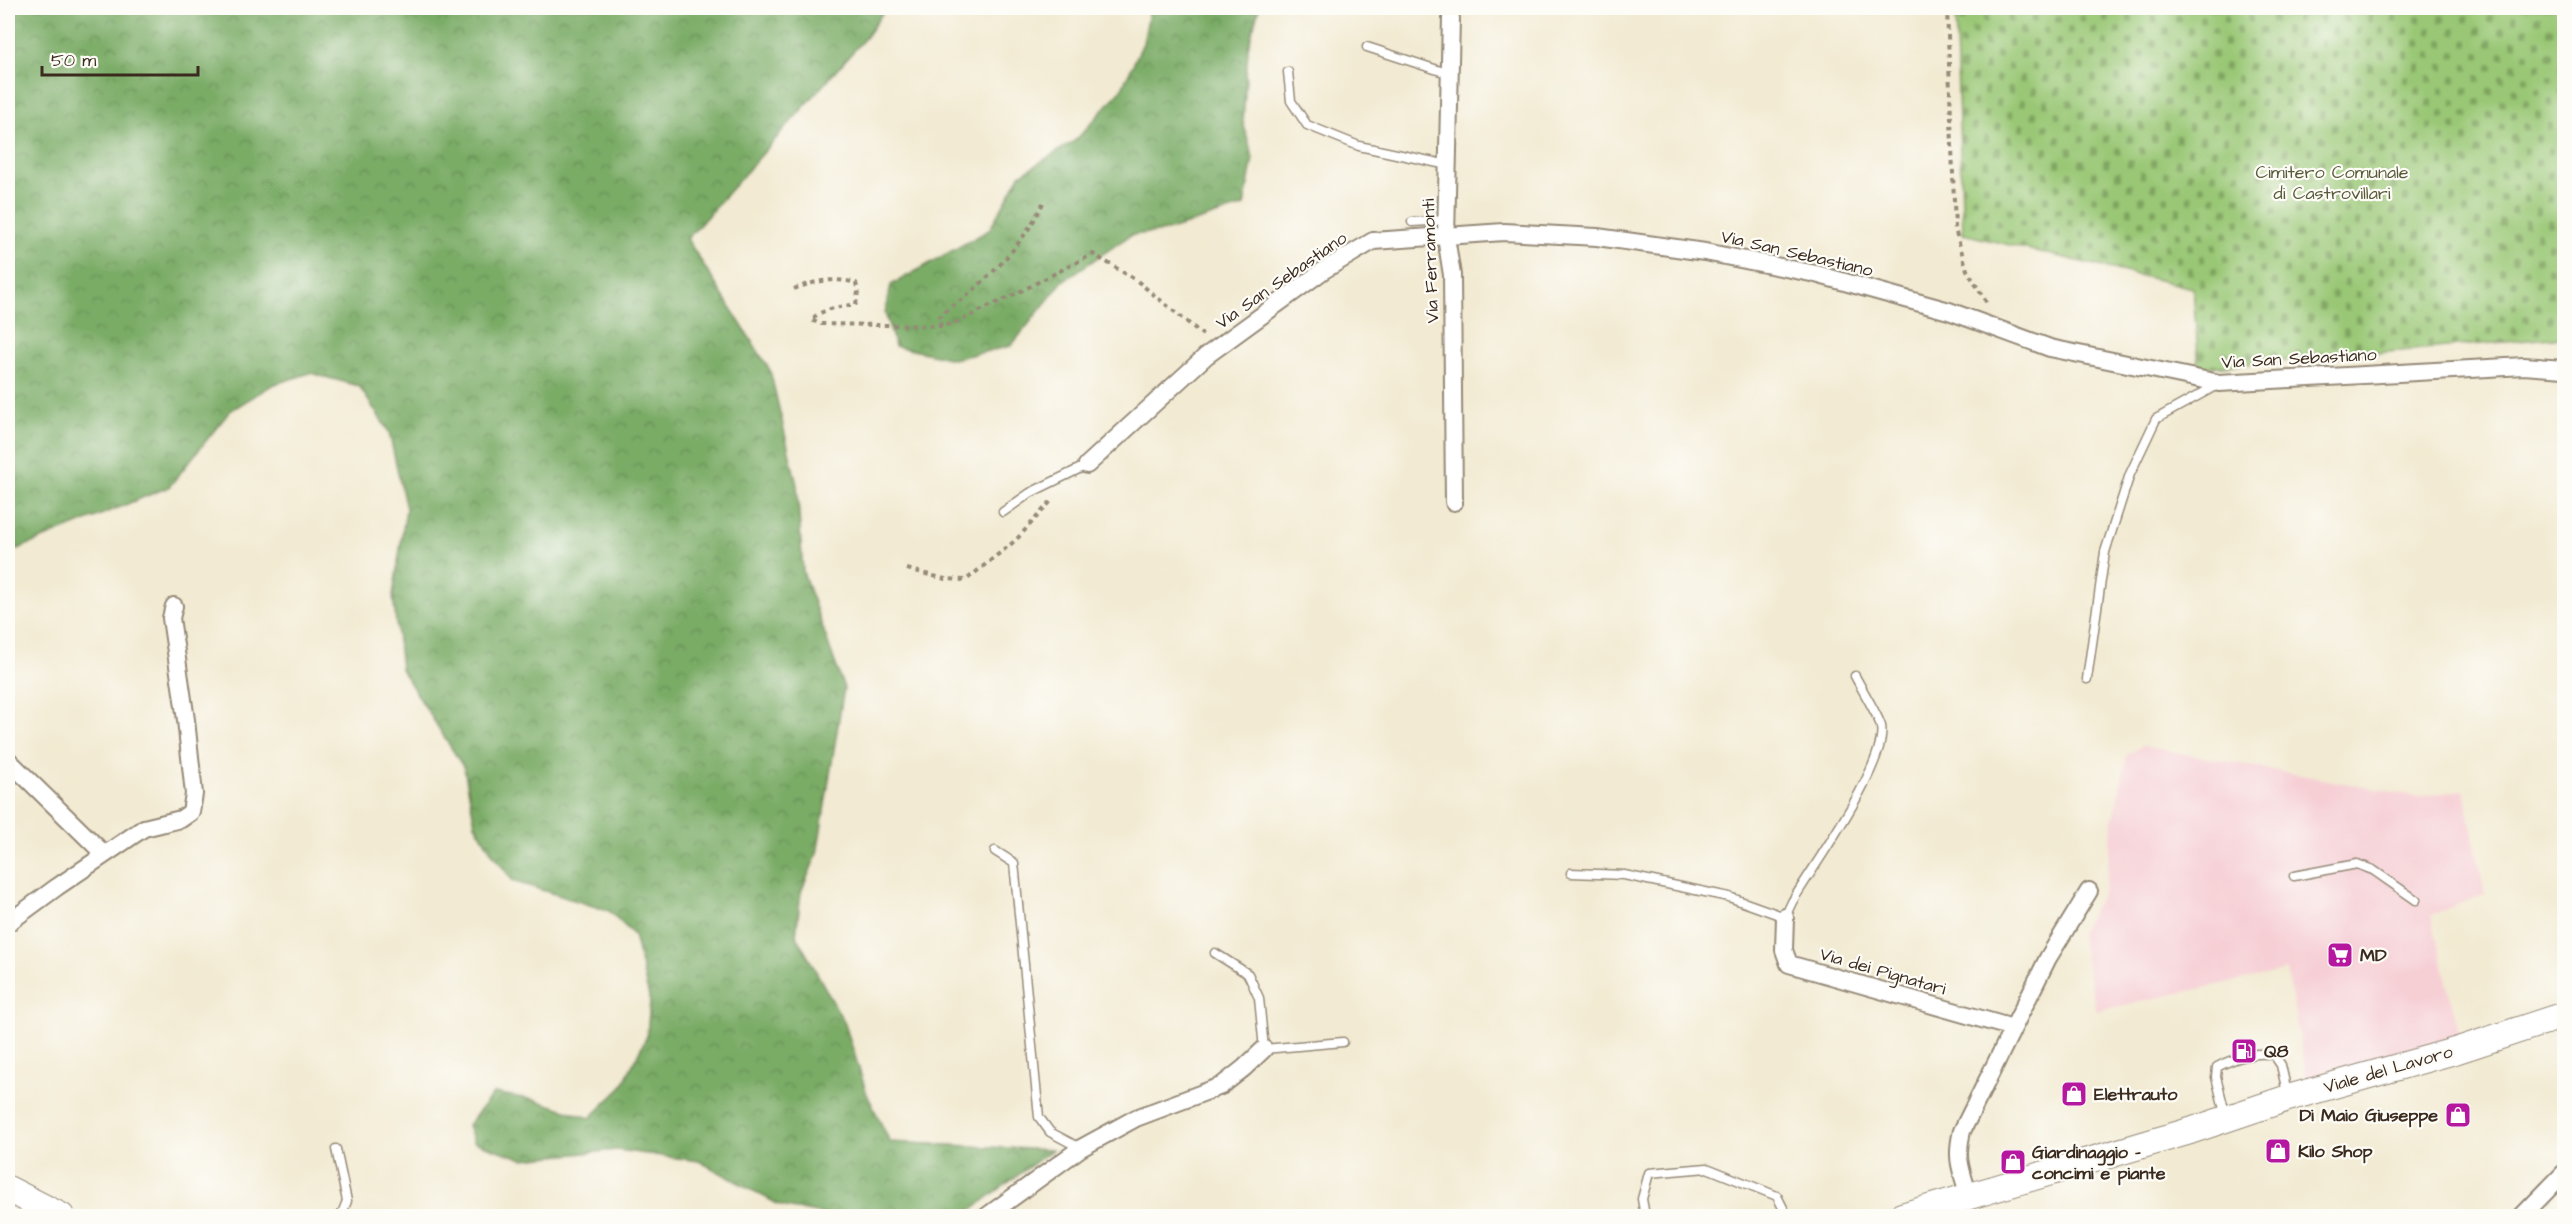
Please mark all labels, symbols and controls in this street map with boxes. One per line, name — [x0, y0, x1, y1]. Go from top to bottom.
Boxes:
scale bar — [42, 39, 198, 77]
text: 50 m — [51, 48, 96, 73]
park label: Cimitero Comunale di Castrovillari — [2255, 160, 2409, 206]
street label: Via Ferramonti — [1416, 198, 1445, 324]
street label: Via San Sebastiano — [1718, 224, 1875, 283]
street label: Via San Sebastiano — [1211, 226, 1352, 335]
street label: Via San Sebastiano — [2221, 342, 2377, 375]
supermarket icon: MD — [2325, 940, 2355, 970]
street label: Via dei Pignatari — [1817, 942, 1949, 1002]
place label: MD — [2360, 943, 2387, 968]
fuel station icon: Q8 — [2229, 1036, 2259, 1066]
place label: Q8 — [2264, 1039, 2289, 1064]
street label: Viale del Lavoro — [2321, 1039, 2456, 1100]
shop icon: Elettrauto — [2059, 1079, 2089, 1109]
place label: Elettrauto — [2094, 1082, 2178, 1107]
shop icon: Di Maio Giuseppe — [2443, 1100, 2473, 1130]
place label: Di Maio Giuseppe — [2299, 1103, 2438, 1128]
shop icon: Kilo Shop — [2263, 1136, 2293, 1166]
place label: Kilo Shop — [2298, 1139, 2372, 1164]
place label: Giardinaggio - concimi e piante — [2032, 1140, 2166, 1186]
shop icon: Giardinaggio - concimi e piante — [1998, 1147, 2028, 1177]

